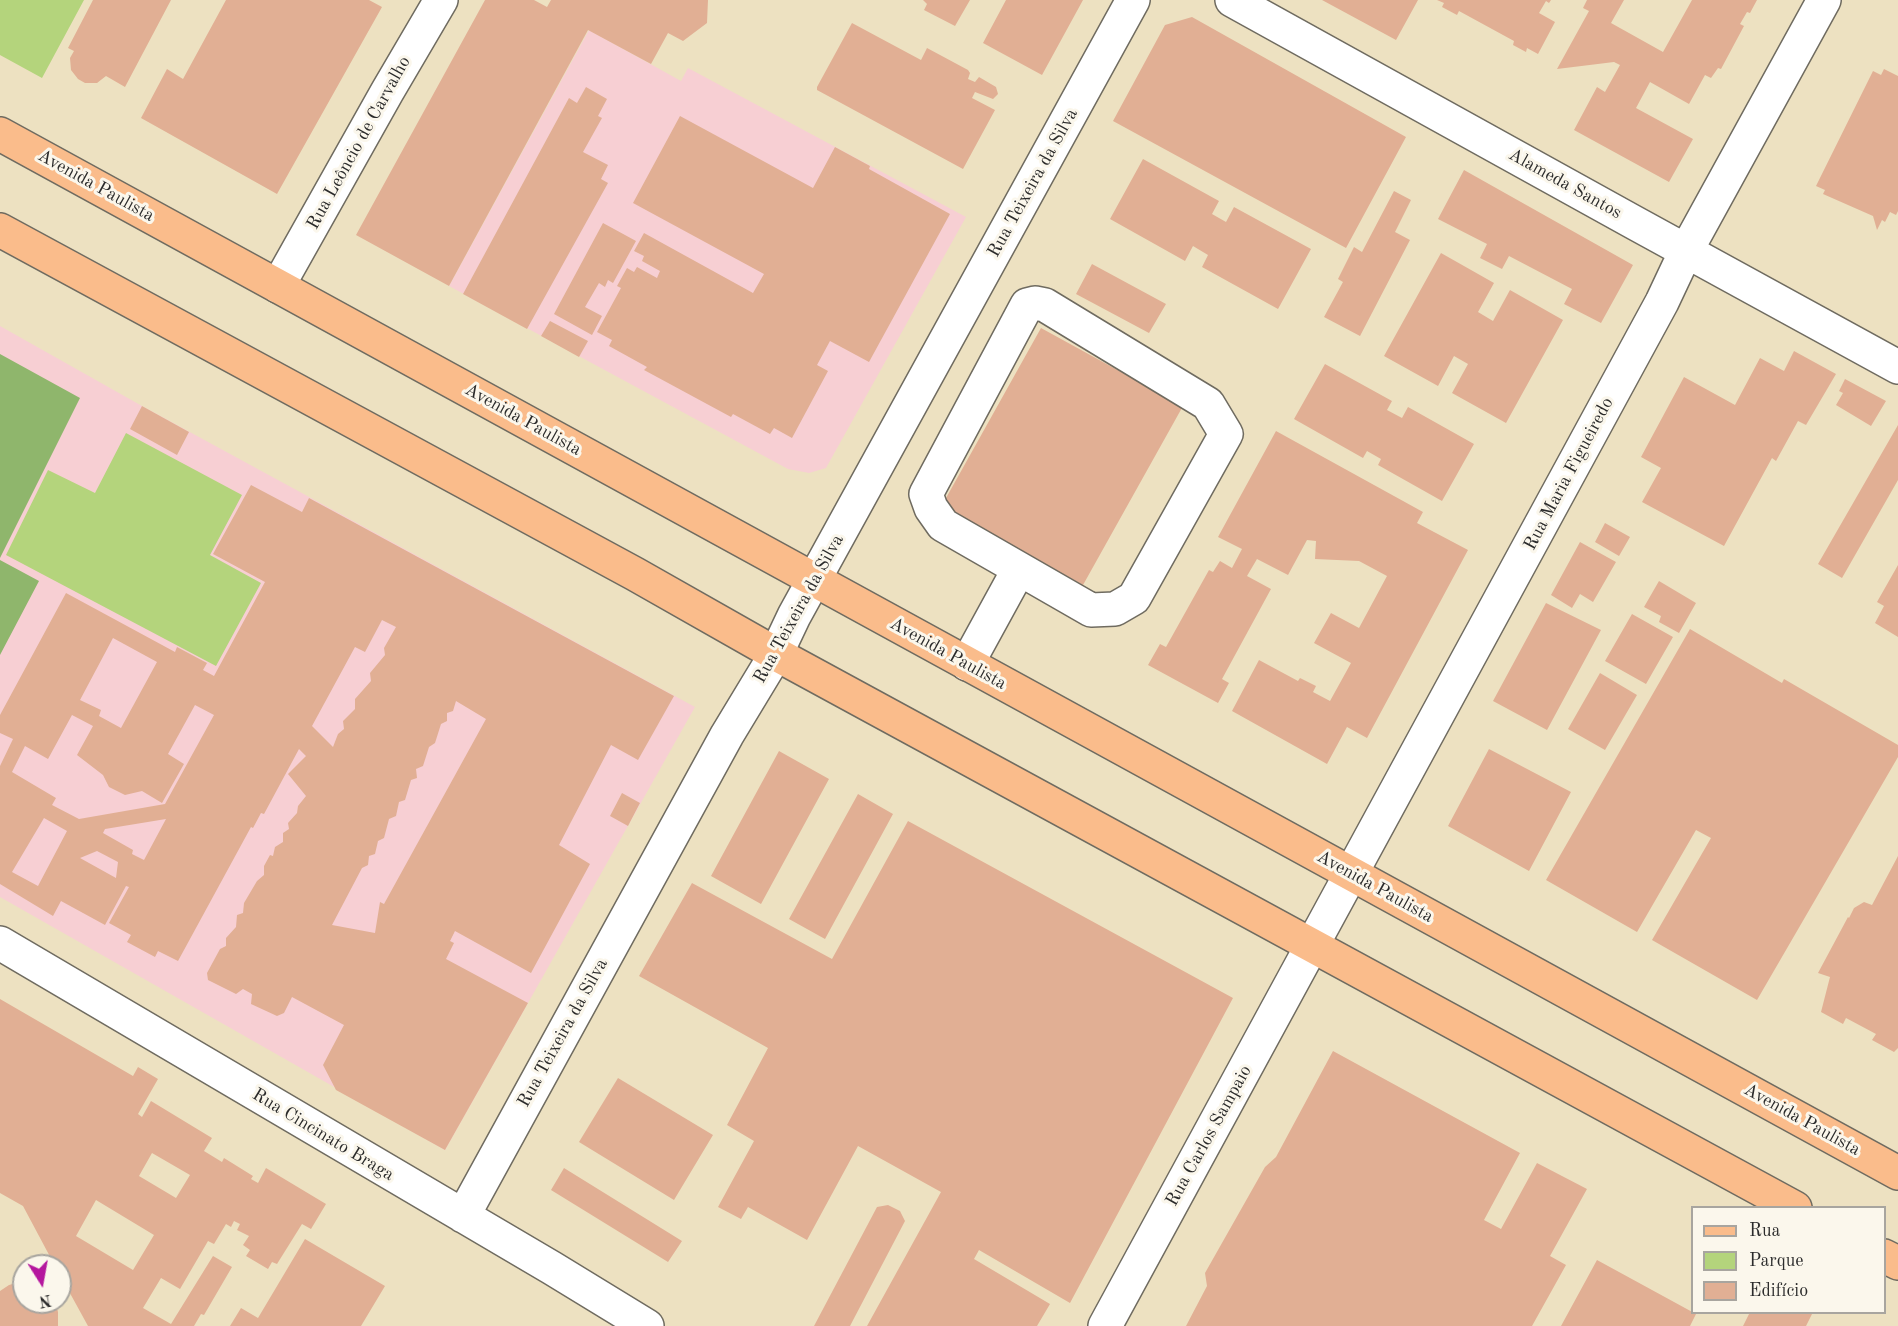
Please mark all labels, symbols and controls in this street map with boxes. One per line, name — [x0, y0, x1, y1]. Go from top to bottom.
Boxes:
street label: Rua Leôncio de Carvalho — [302, 53, 416, 233]
street label: Rua Teixeira da Silva — [983, 105, 1083, 261]
street label: Alameda Santos — [1505, 144, 1625, 224]
street label: Avenida Paulista — [34, 145, 158, 227]
street label: Avenida Paulista — [461, 379, 585, 461]
street label: Rua Maria Figueiredo — [1520, 394, 1618, 554]
street label: Rua Teixeira da Silva — [749, 531, 849, 687]
street label: Avenida Paulista — [886, 613, 1010, 695]
street label: Avenida Paulista — [1313, 846, 1437, 928]
street label: Rua Teixeira da Silva — [513, 955, 613, 1111]
street label: Rua Carlos Sampaio — [1161, 1062, 1257, 1210]
street label: Avenida Paulista — [1740, 1079, 1864, 1161]
street label: Rua Cincinato Braga — [248, 1084, 398, 1186]
legend — [1691, 1206, 1886, 1314]
text: Rua — [1749, 1222, 1780, 1240]
text: Parque — [1749, 1252, 1804, 1270]
north arrow — [12, 1254, 72, 1314]
text: Edifício — [1749, 1282, 1808, 1300]
text: N — [38, 1291, 53, 1309]

